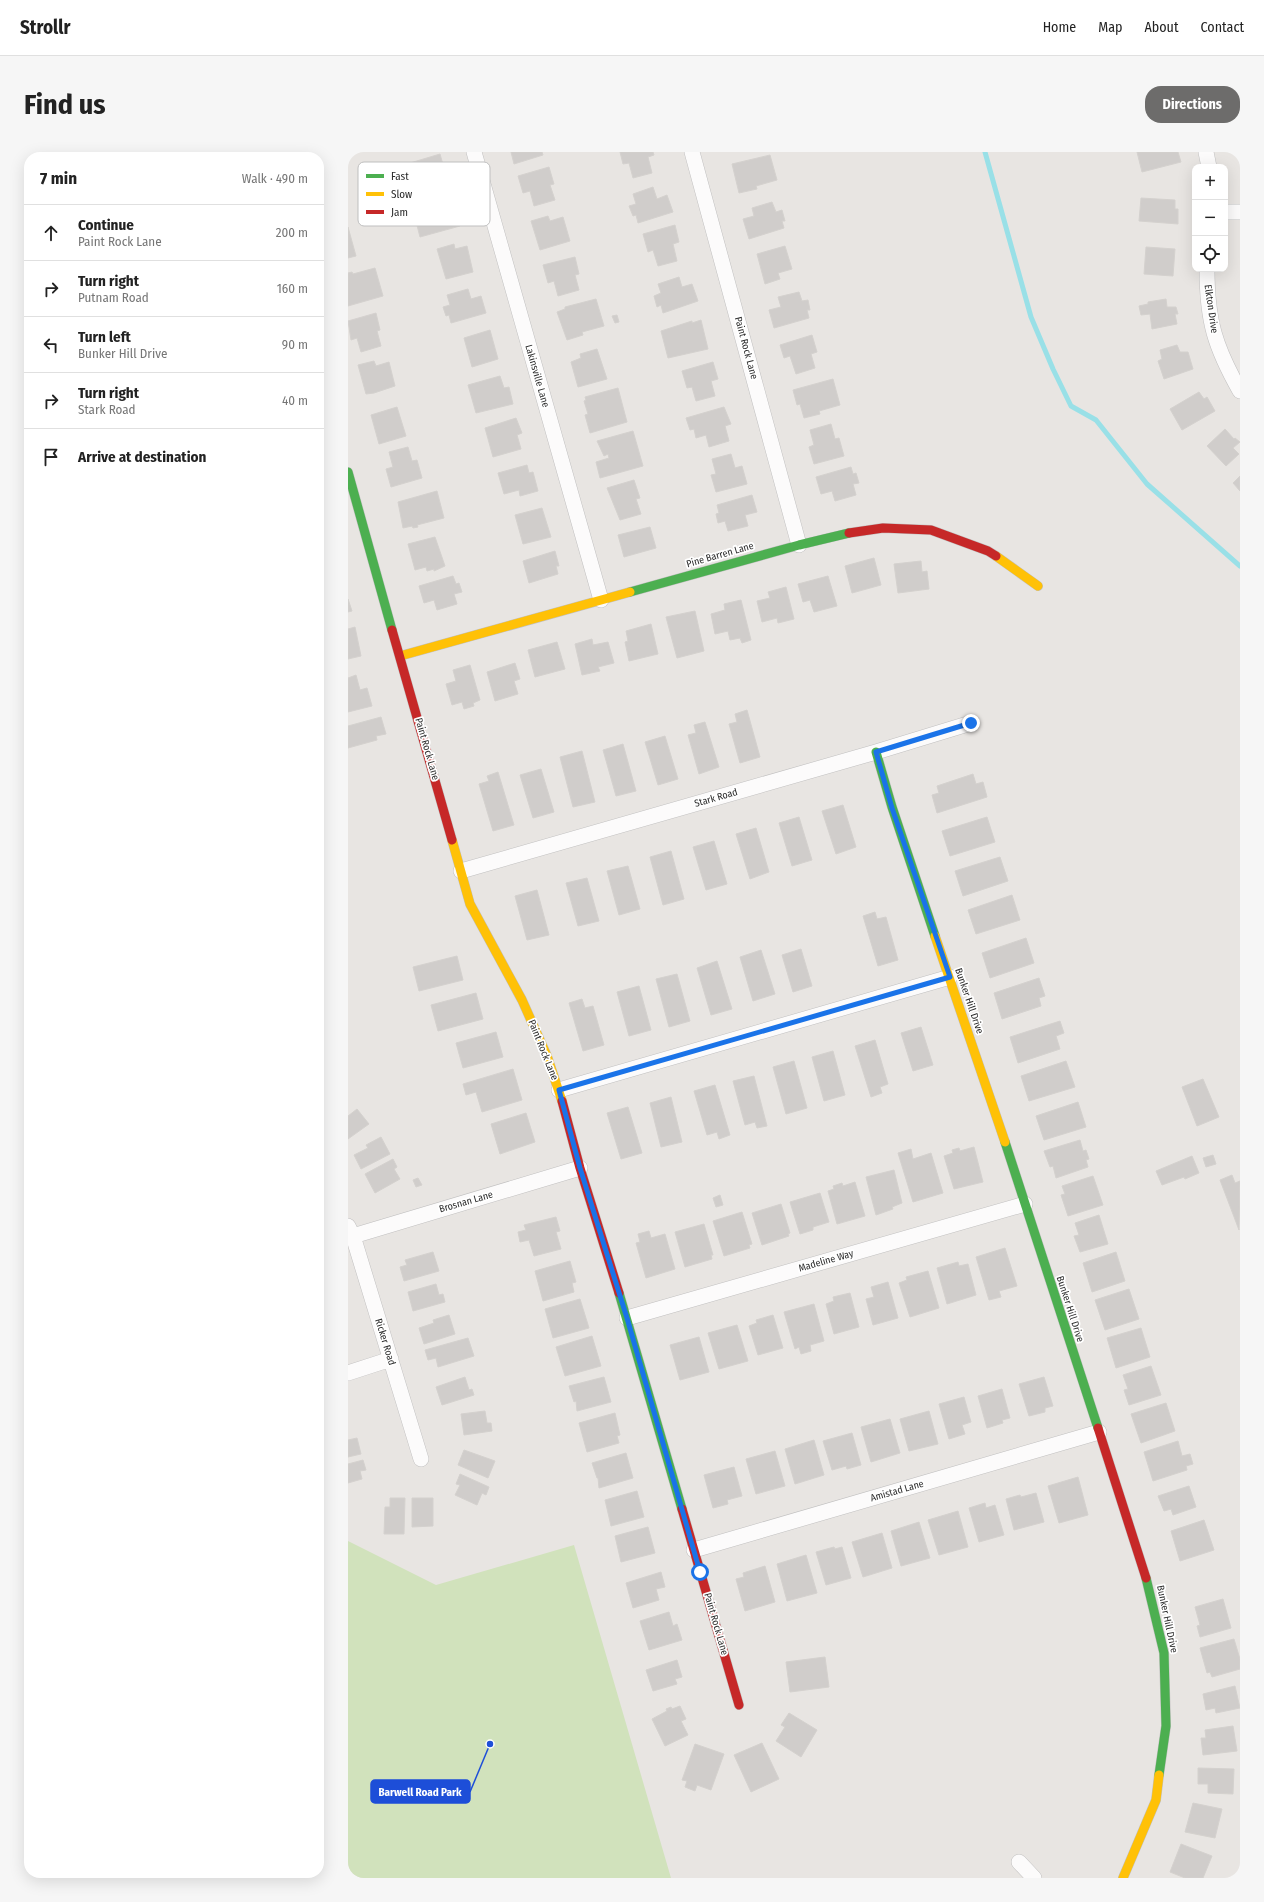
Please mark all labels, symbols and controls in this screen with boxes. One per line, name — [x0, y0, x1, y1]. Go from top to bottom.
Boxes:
text: Strollr — [20, 16, 70, 39]
text: Home — [1043, 19, 1076, 36]
text: Map — [1098, 19, 1122, 36]
text: About — [1144, 19, 1179, 36]
text: Contact — [1201, 19, 1244, 36]
button: Directions — [1145, 86, 1240, 123]
text: Find us — [24, 88, 106, 121]
legend — [358, 162, 490, 226]
map controls — [1192, 164, 1228, 272]
button: + — [1192, 164, 1228, 200]
text: 7 min — [40, 168, 77, 189]
text: Fast — [391, 170, 409, 183]
text: Walk · 490 m — [242, 171, 308, 186]
text: Slow — [391, 188, 412, 201]
button: − — [1192, 200, 1228, 236]
text: Jam — [391, 206, 408, 219]
text: Continue — [78, 216, 134, 234]
icon: ahead — [40, 222, 62, 244]
text: 200 m — [276, 225, 308, 240]
text: Paint Rock Lane — [78, 234, 162, 249]
button: locate — [1192, 236, 1228, 272]
text: Turn right — [78, 272, 139, 290]
icon: right — [40, 278, 62, 300]
text: 160 m — [277, 281, 308, 296]
street label: Elkton Drive — [1202, 284, 1220, 334]
text: Putnam Road — [78, 290, 149, 305]
street label: Paint Rock Lane — [732, 315, 760, 381]
text: Turn left — [78, 328, 131, 346]
icon: left — [40, 334, 62, 356]
text: 90 m — [282, 337, 308, 352]
street label: Lakinsville Lane — [522, 343, 552, 409]
text: Bunker Hill Drive — [78, 346, 167, 361]
text: Turn right — [78, 384, 139, 402]
icon: right — [40, 390, 62, 412]
text: 40 m — [282, 393, 308, 408]
text: Stark Road — [78, 402, 136, 417]
icon: arrive — [40, 446, 62, 468]
text: Arrive at destination — [78, 448, 206, 466]
street label: Pine Barren Lane — [685, 540, 755, 570]
route end — [962, 714, 980, 732]
street label: Paint Rock Lane — [412, 716, 442, 782]
street label: Stark Road — [693, 786, 739, 810]
street label: Bunker Hill Drive — [952, 967, 986, 1035]
street label: Paint Rock Lane — [525, 1018, 561, 1082]
street label: Brosnan Lane — [438, 1189, 494, 1215]
street label: Madeline Way — [797, 1247, 855, 1275]
street label: Bunker Hill Drive — [1054, 1274, 1086, 1344]
street label: Ricker Road — [372, 1317, 398, 1367]
street label: Amistad Lane — [869, 1478, 925, 1504]
route start — [691, 1563, 709, 1581]
street label: Bunker Hill Drive — [1154, 1584, 1180, 1654]
street label: Paint Rock Lane — [701, 1591, 731, 1657]
callout: Barwell Road Park — [371, 1780, 470, 1803]
text: Barwell Road Park — [378, 1786, 462, 1799]

